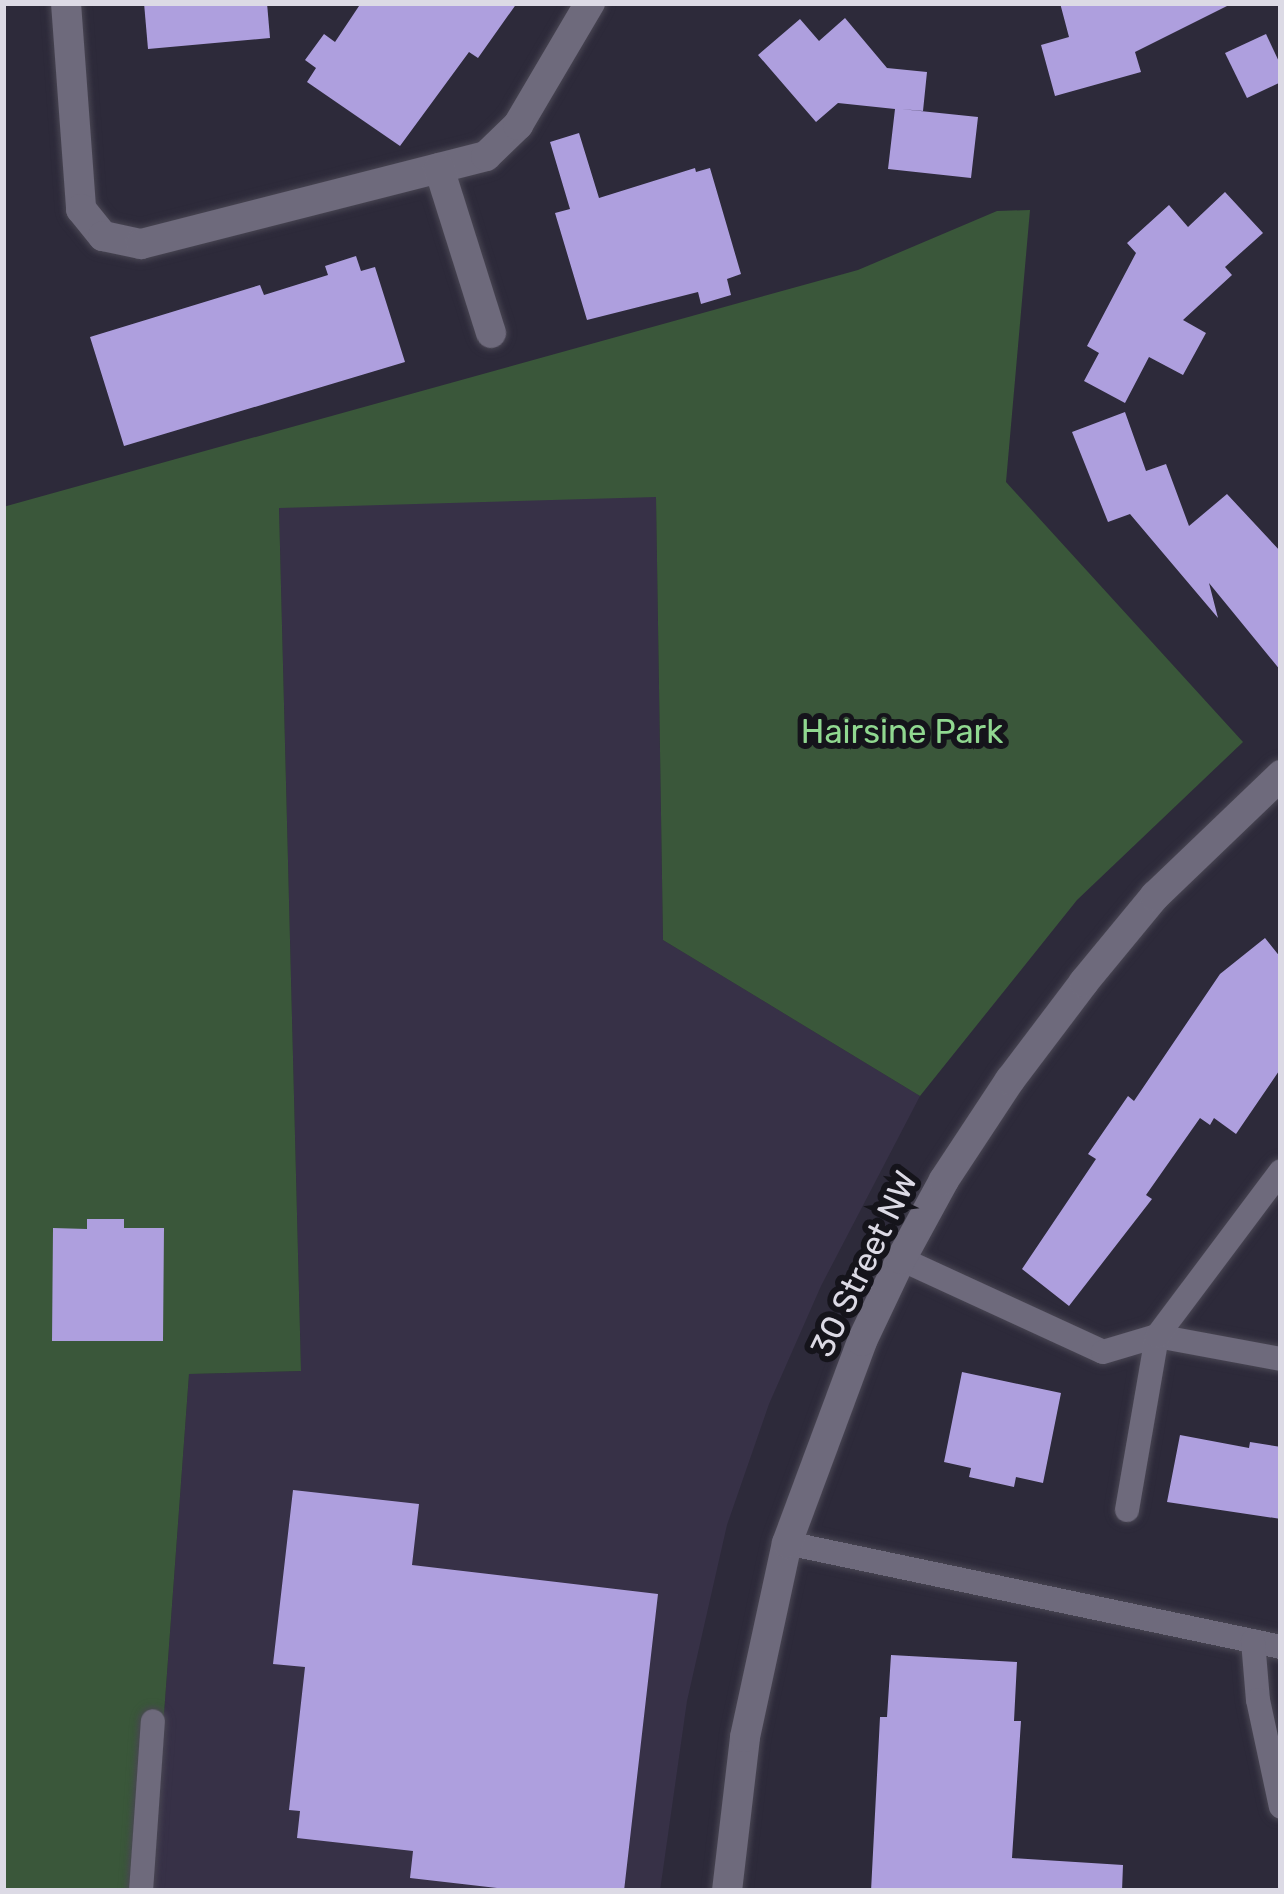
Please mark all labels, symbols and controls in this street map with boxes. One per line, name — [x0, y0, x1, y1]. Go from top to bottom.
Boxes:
park label: Hairsine Park — [801, 712, 1003, 752]
street label: 30 Street NW — [802, 1165, 926, 1363]

